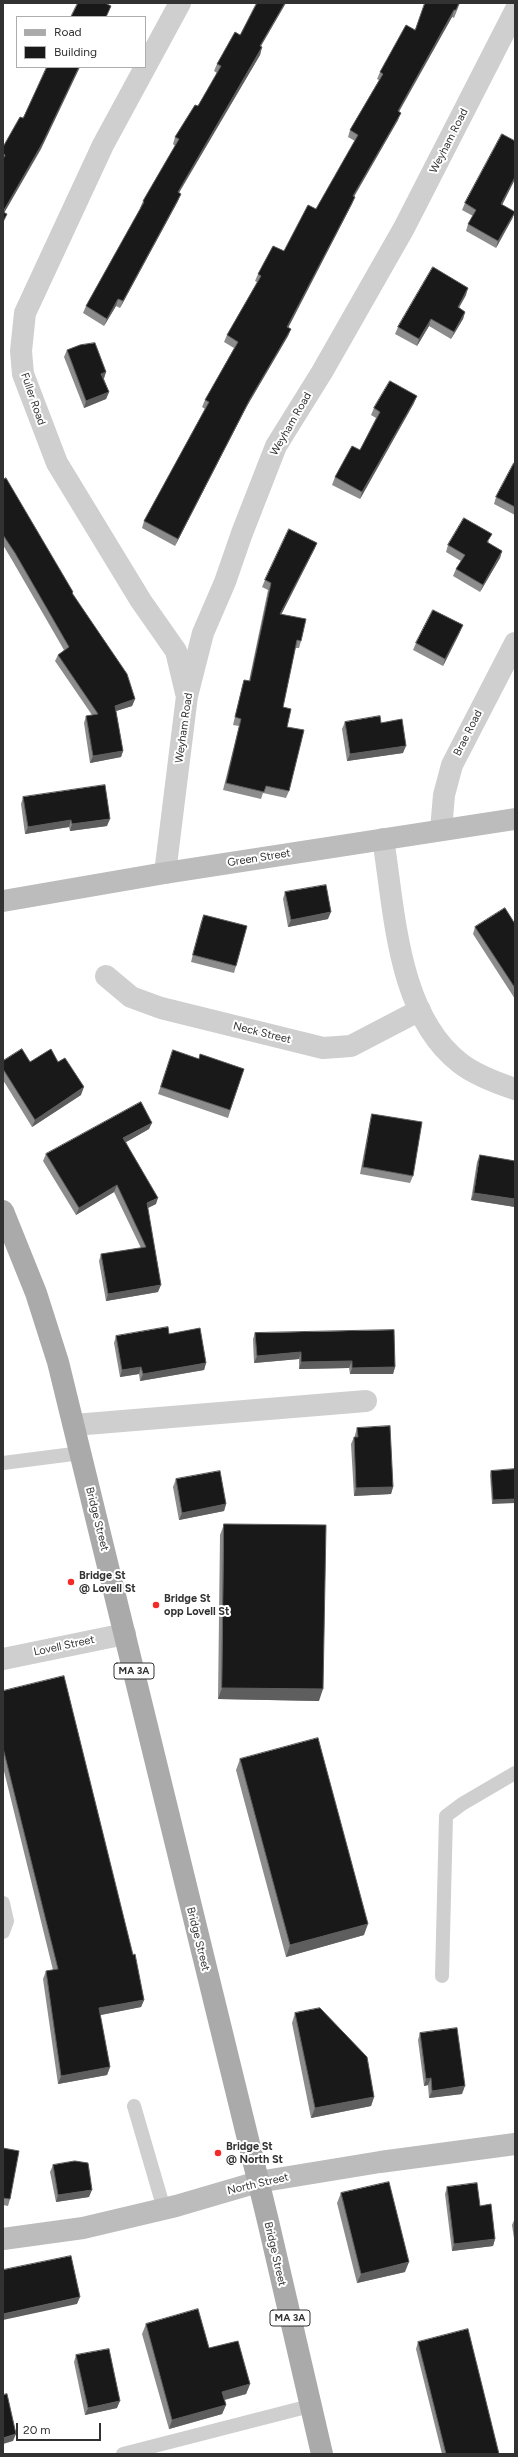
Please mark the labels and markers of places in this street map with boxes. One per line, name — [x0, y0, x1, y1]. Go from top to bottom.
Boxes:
place label: Bridge St @ Lovell St — [79, 1569, 136, 1595]
marker: Bridge St @ Lovell St — [66, 1577, 76, 1587]
place label: Bridge St opp Lovell St — [164, 1592, 229, 1618]
marker: Bridge St opp Lovell St — [151, 1600, 161, 1610]
place label: Bridge St @ North St — [226, 2140, 283, 2166]
marker: Bridge St @ North St — [213, 2148, 223, 2158]

